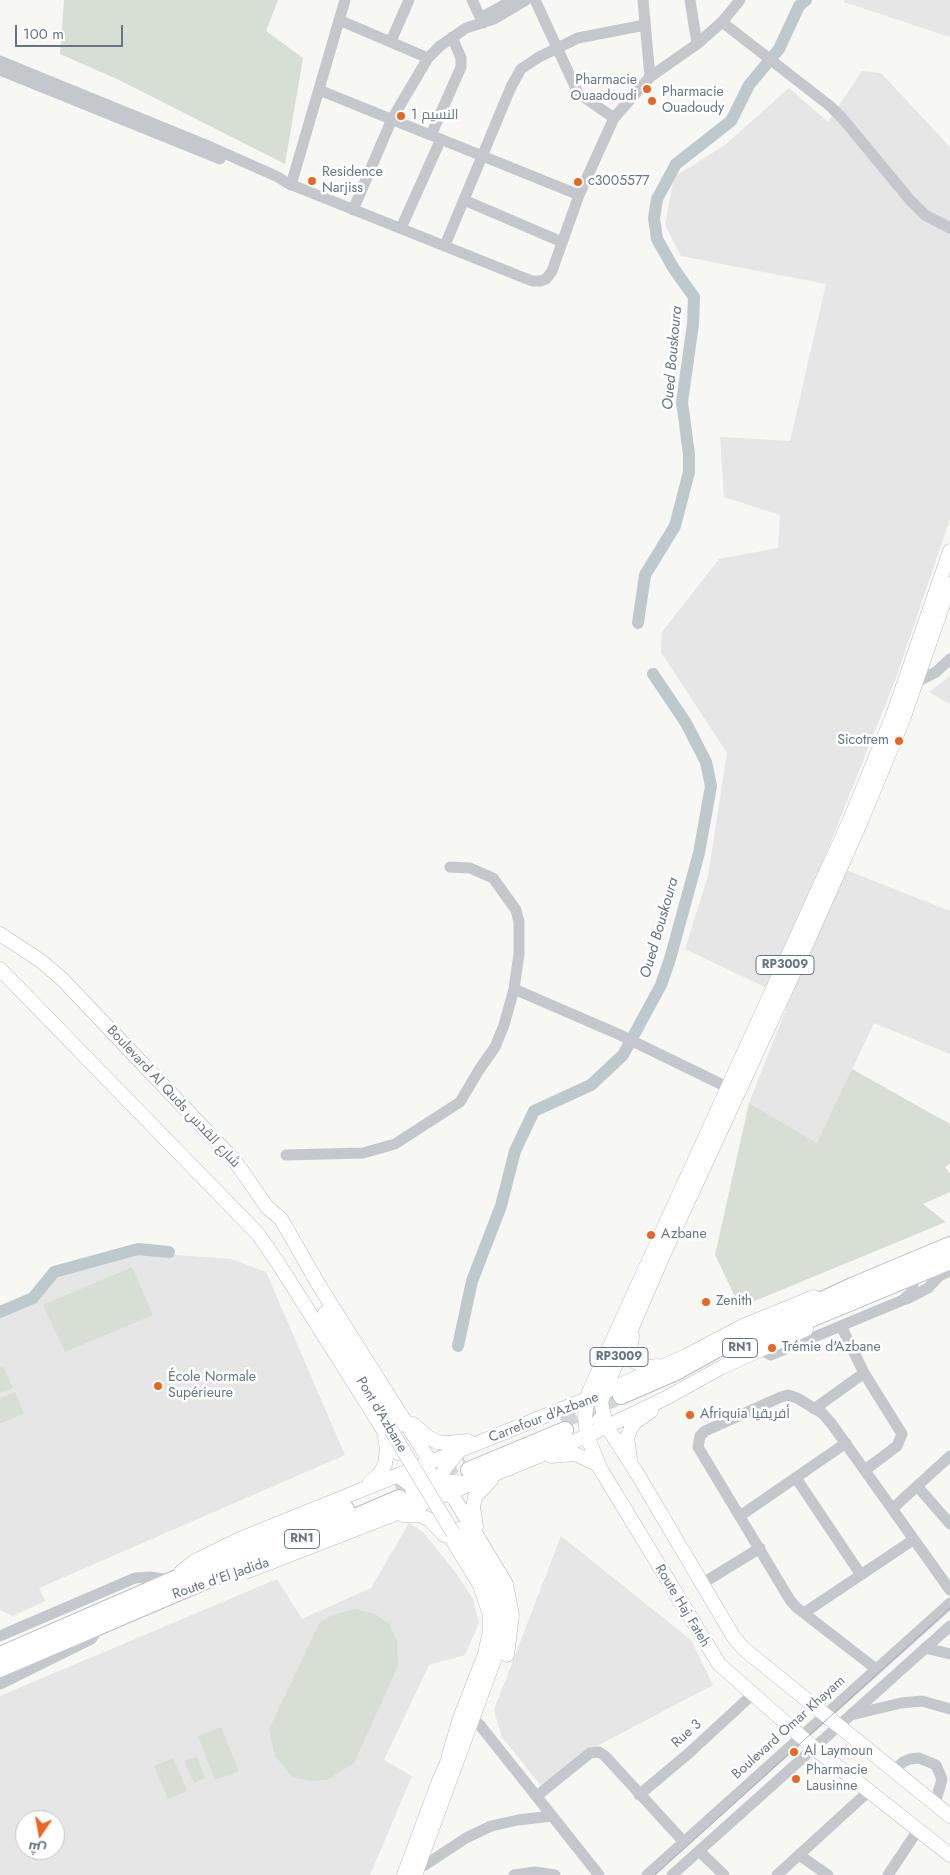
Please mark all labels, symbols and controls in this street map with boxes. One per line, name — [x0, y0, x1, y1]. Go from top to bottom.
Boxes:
scale bar — [18, 15, 125, 47]
text: 100 m — [23, 23, 64, 45]
place label: Pharmacie Ouaadoudi — [571, 73, 637, 105]
marker: Pharmacie Ouaadoudi — [641, 83, 653, 95]
place label: Pharmacie Ouadoudy — [662, 85, 724, 118]
marker: Pharmacie Ouadoudy — [646, 95, 658, 107]
place label: النسيم 1 — [411, 108, 459, 124]
marker: النسيم 1 — [395, 110, 407, 122]
place label: Residence Narjiss — [322, 165, 383, 198]
place label: c3005577 — [588, 174, 650, 190]
marker: Residence Narjiss — [306, 175, 318, 187]
marker: c3005577 — [572, 176, 584, 188]
water label: Oued Bouskoura — [659, 305, 687, 411]
place label: Sicotrem — [837, 733, 889, 749]
marker: Sicotrem — [893, 735, 905, 747]
water label: Oued Bouskoura — [637, 875, 683, 981]
road number: RP3009 — [756, 956, 814, 974]
street label: Boulevard Al Quds شارع القدس — [103, 1022, 243, 1172]
place label: Azbane — [661, 1227, 707, 1243]
marker: Azbane — [645, 1229, 657, 1241]
place label: Zenith — [716, 1294, 752, 1310]
marker: Zenith — [700, 1296, 712, 1308]
road number: RN1 — [722, 1339, 758, 1358]
place label: Trémie d'Azbane — [782, 1340, 881, 1356]
marker: Trémie d'Azbane — [766, 1342, 778, 1354]
road number: RP3009 — [590, 1348, 648, 1366]
place label: École Normale Supérieure — [168, 1370, 256, 1402]
street label: Pont d'Azbane — [352, 1374, 410, 1456]
marker: École Normale Supérieure — [152, 1380, 164, 1392]
street label: Carrefour d'Azbane — [487, 1389, 601, 1447]
place label: Afriquia أفريقيا — [700, 1407, 790, 1423]
marker: Afriquia أفريقيا — [684, 1409, 696, 1421]
road number: RN1 — [284, 1530, 320, 1548]
street label: Route d'El Jadida — [170, 1555, 272, 1603]
street label: Route Haj Fateh — [651, 1562, 713, 1650]
street label: Boulevard Omar Khayam — [729, 1673, 849, 1783]
street label: Rue 3 — [669, 1716, 705, 1752]
place label: Al Laymoun — [804, 1744, 873, 1760]
marker: Al Laymoun — [788, 1746, 800, 1758]
place label: Pharmacie Lausinne — [806, 1763, 868, 1795]
marker: Pharmacie Lausinne — [790, 1773, 802, 1785]
north arrow — [15, 1810, 65, 1860]
text: ش — [26, 1837, 48, 1860]

